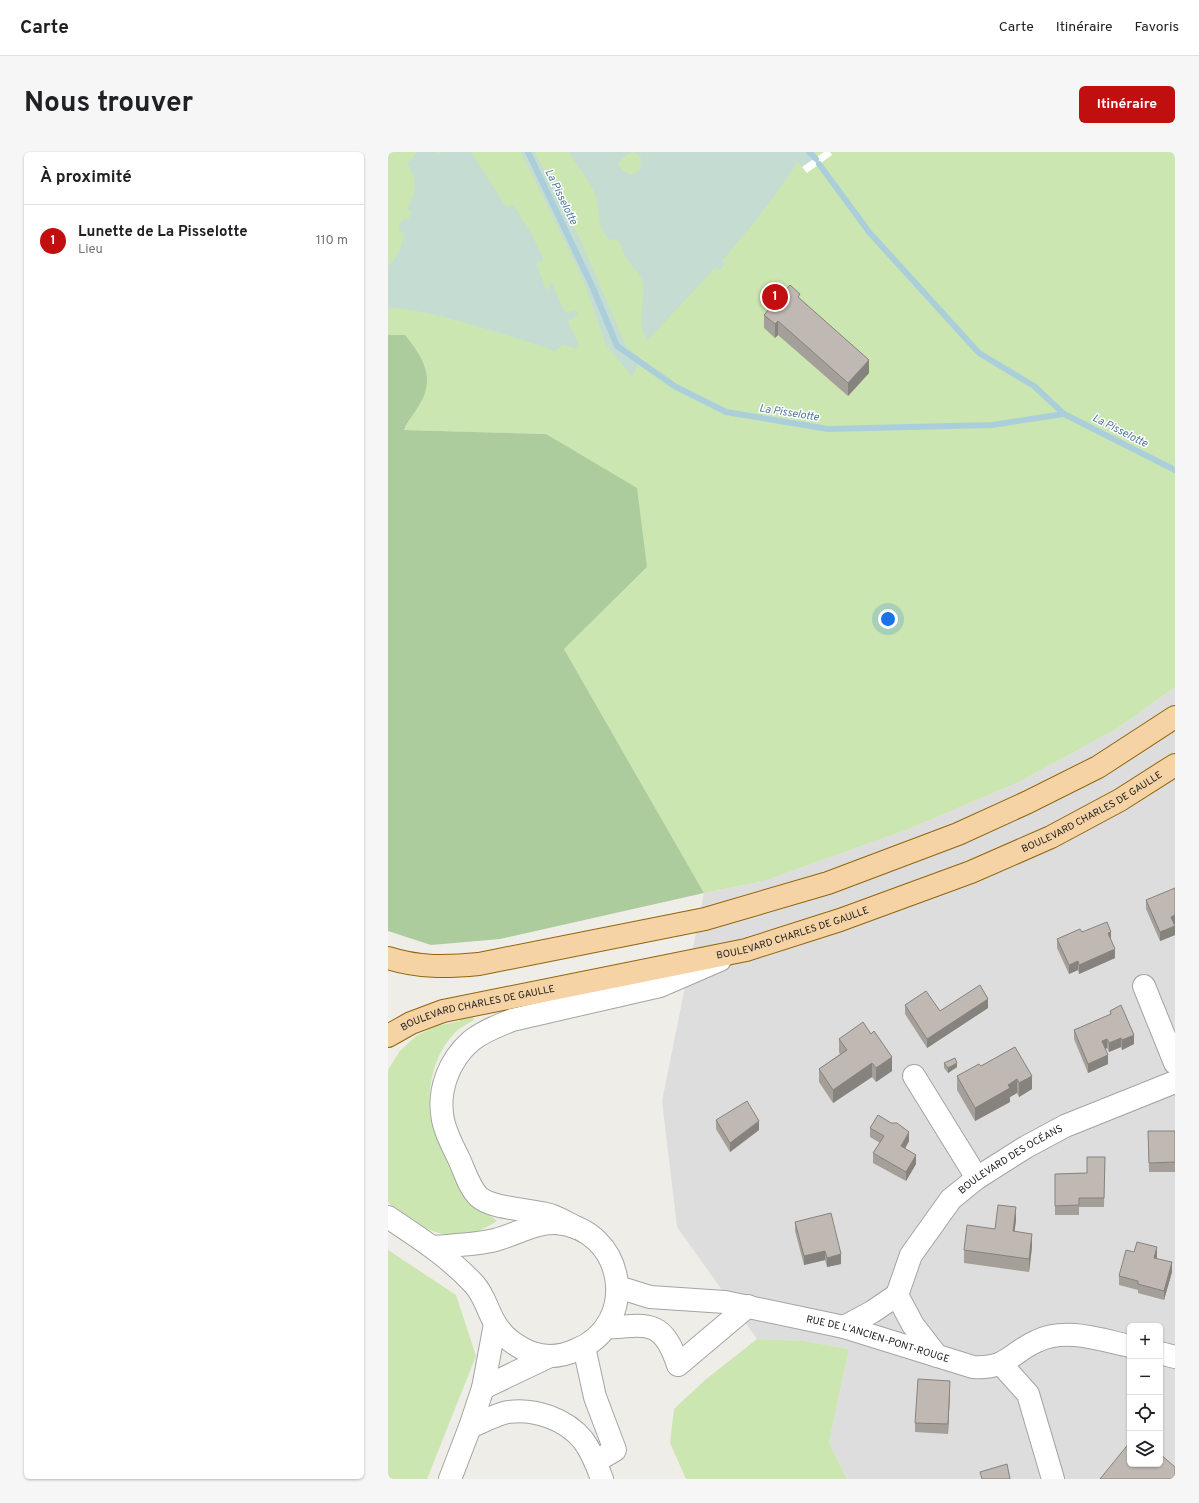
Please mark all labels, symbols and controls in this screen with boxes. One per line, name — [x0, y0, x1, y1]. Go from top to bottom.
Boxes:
text: Carte — [20, 16, 69, 40]
text: Carte — [999, 19, 1034, 36]
text: Itinéraire — [1056, 19, 1113, 36]
text: Favoris — [1135, 19, 1179, 36]
text: Nous trouver — [24, 86, 193, 122]
button: Itinéraire — [1079, 86, 1175, 123]
text: À proximité — [40, 167, 132, 189]
water label: La Pisselotte — [541, 167, 581, 228]
text: Lunette de La Pisselotte — [78, 223, 248, 242]
text: 1 — [50, 233, 56, 249]
text: 110 m — [316, 233, 348, 249]
text: Lieu — [78, 242, 103, 258]
pin: 1 — [762, 282, 788, 312]
water label: La Pisselotte — [758, 401, 820, 425]
water label: La Pisselotte — [1090, 411, 1150, 451]
your location — [878, 609, 898, 629]
street label: BOULEVARD CHARLES DE GAULLE — [1019, 768, 1165, 856]
street label: BOULEVARD CHARLES DE GAULLE — [715, 904, 870, 962]
street label: BOULEVARD CHARLES DE GAULLE — [398, 982, 556, 1034]
street label: BOULEVARD DES OCÉANS — [956, 1122, 1065, 1197]
street label: RUE DE L'ANCIEN-PONT-ROUGE — [805, 1313, 951, 1366]
map controls — [1127, 1323, 1163, 1467]
button: + — [1127, 1323, 1163, 1359]
button: − — [1127, 1359, 1163, 1395]
button: locate — [1127, 1395, 1163, 1431]
button: layers — [1127, 1431, 1163, 1467]

